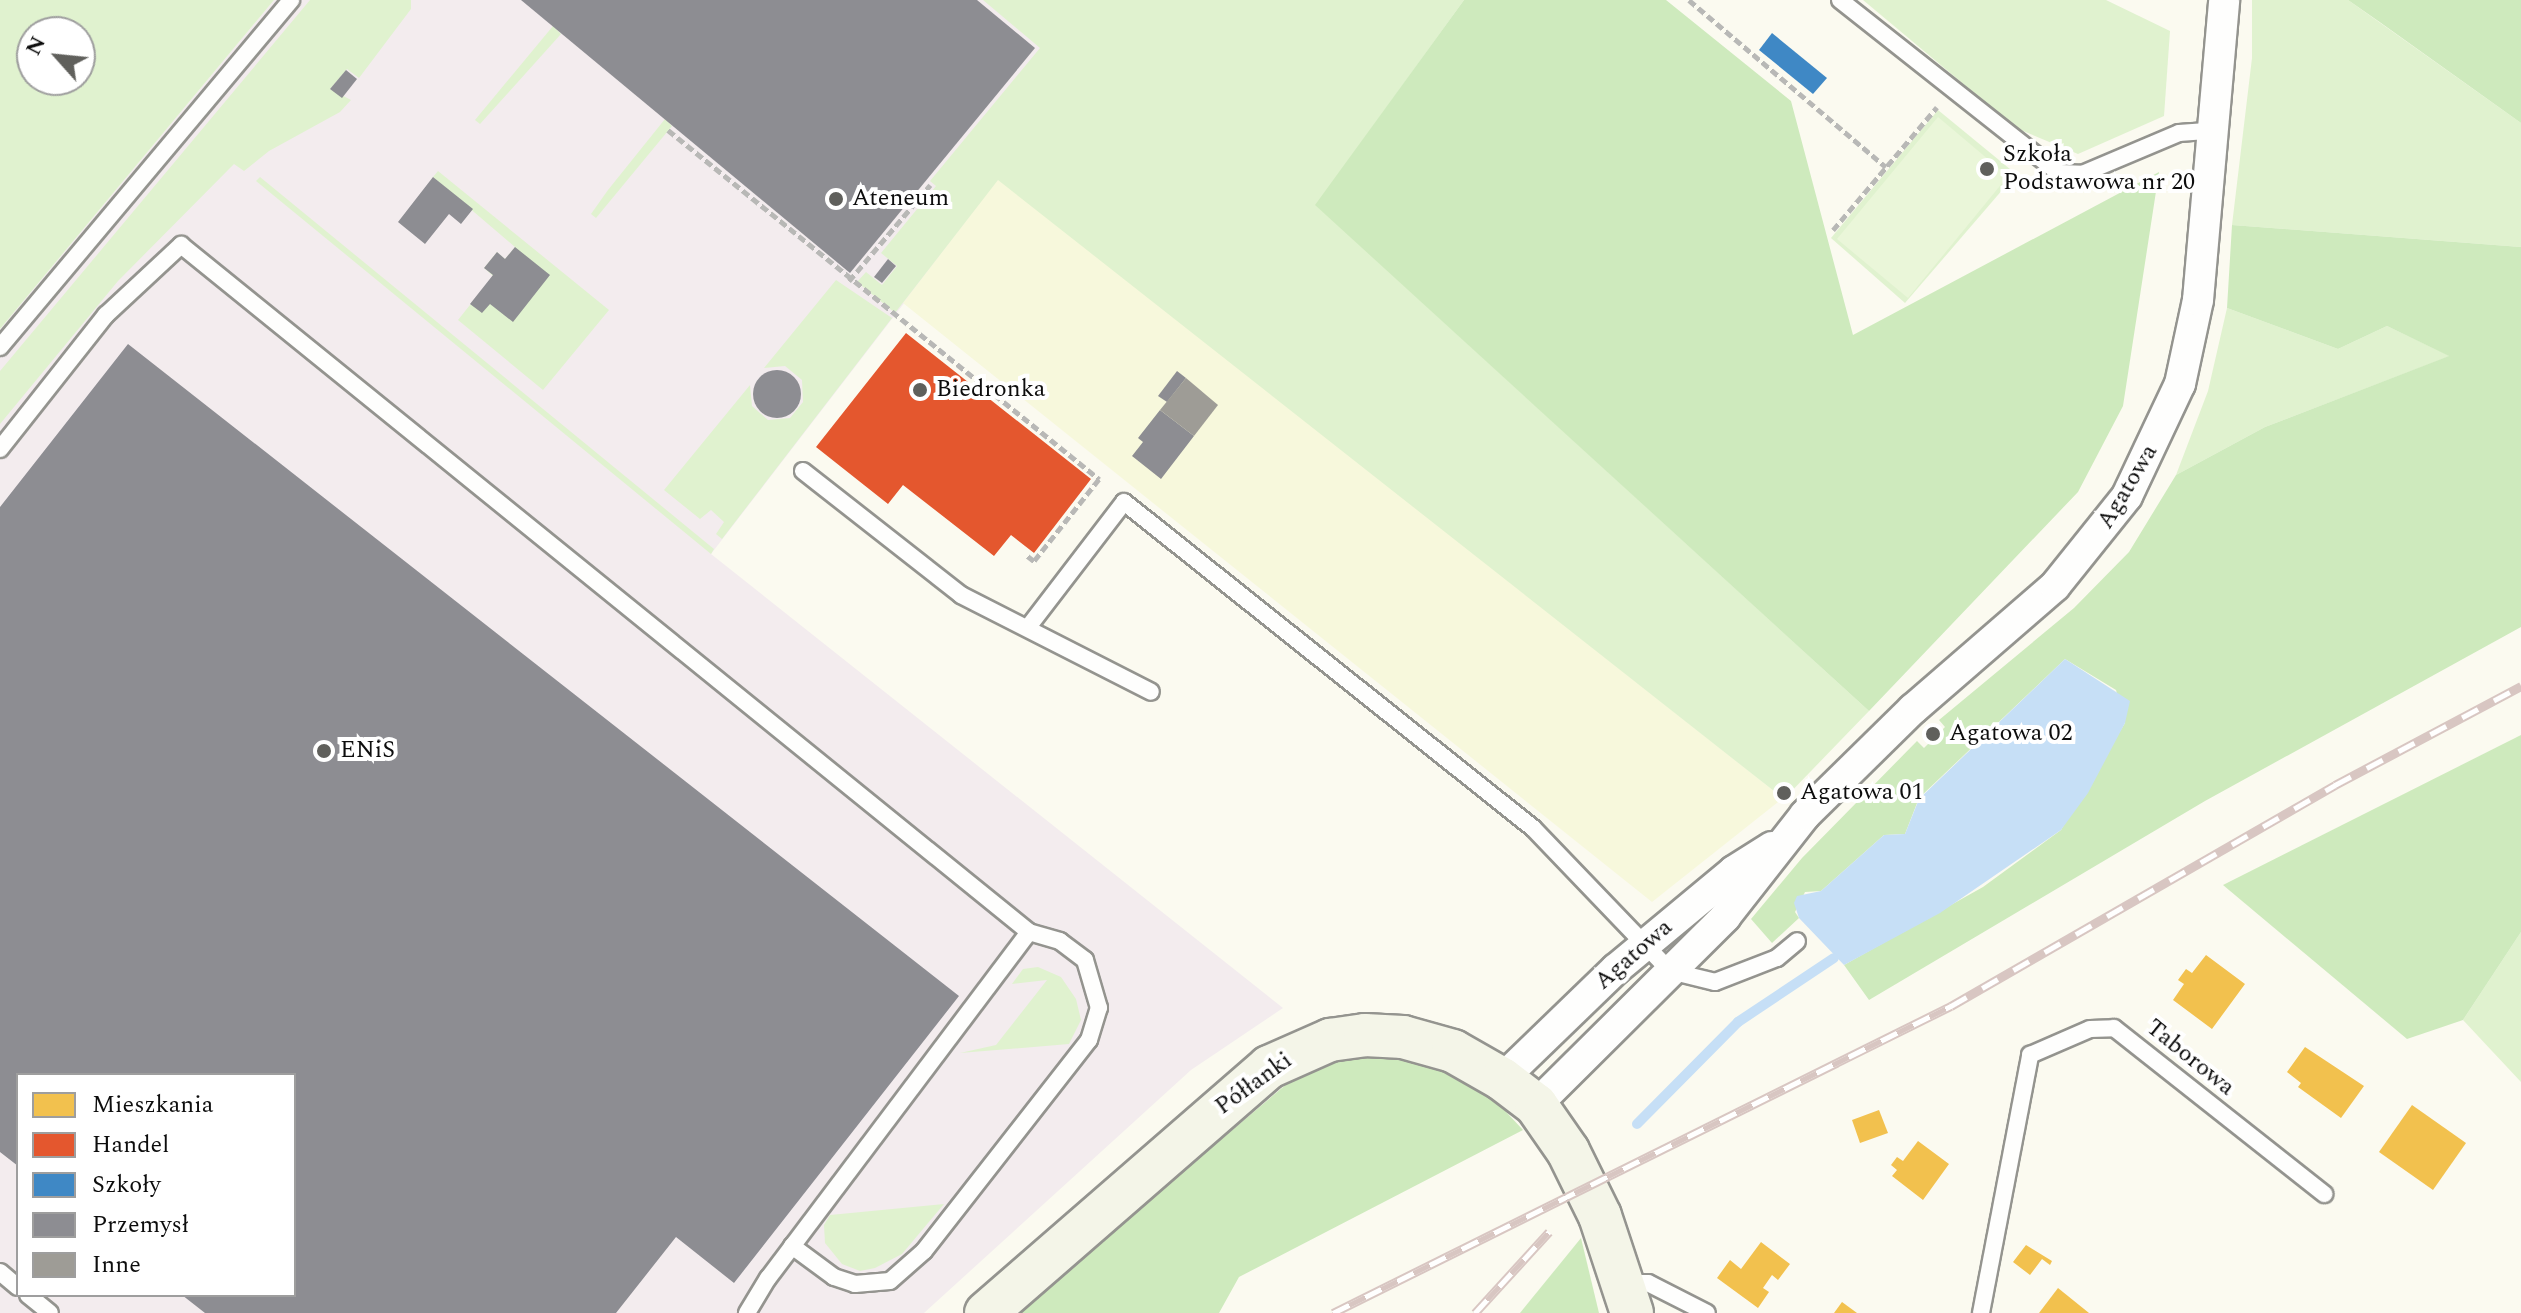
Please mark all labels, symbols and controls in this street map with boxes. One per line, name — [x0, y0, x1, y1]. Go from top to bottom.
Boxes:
north arrow — [16, 16, 96, 96]
text: N — [17, 30, 55, 61]
place label: Szkoła Podstawowa nr 20 — [2003, 141, 2195, 197]
marker: Szkoła Podstawowa nr 20 — [1978, 160, 1996, 178]
place label: Ateneum — [852, 185, 949, 213]
marker: Ateneum — [827, 190, 845, 208]
place label: Biedronka — [936, 376, 1046, 404]
marker: Biedronka — [911, 381, 929, 399]
street label: Agatowa — [2092, 440, 2164, 534]
place label: Agatowa 02 — [1949, 720, 2072, 748]
marker: Agatowa 02 — [1924, 725, 1942, 743]
place label: ENiS — [340, 737, 395, 765]
marker: ENiS — [315, 742, 333, 760]
place label: Agatowa 01 — [1800, 779, 1923, 807]
marker: Agatowa 01 — [1775, 784, 1793, 802]
street label: Agatowa — [1589, 913, 1679, 997]
street label: Taborowa — [2140, 1014, 2240, 1102]
street label: Półłanki — [1210, 1046, 1298, 1122]
legend — [16, 1073, 296, 1297]
text: Mieszkania — [92, 1087, 213, 1123]
text: Handel — [92, 1127, 169, 1163]
text: Szkoły — [92, 1167, 161, 1203]
text: Przemysł — [92, 1207, 189, 1243]
text: Inne — [92, 1247, 141, 1283]

